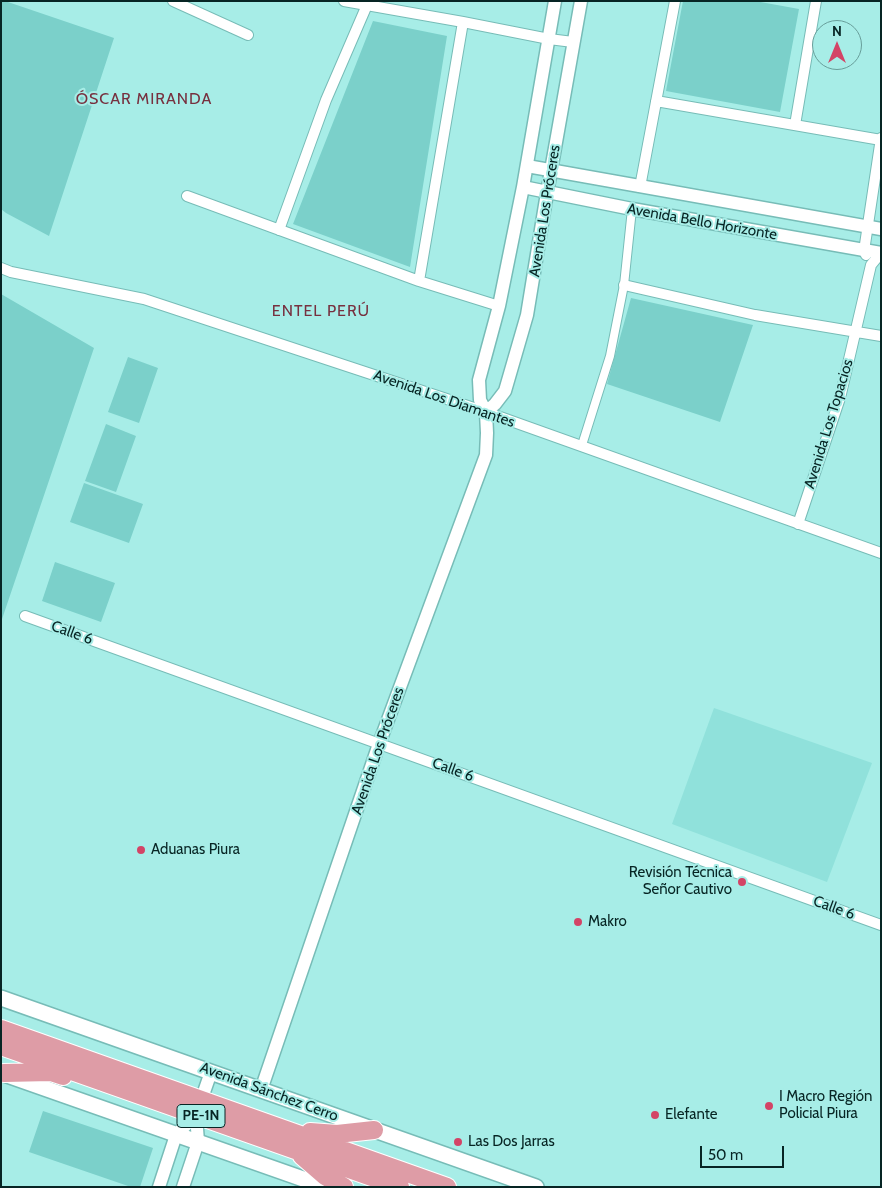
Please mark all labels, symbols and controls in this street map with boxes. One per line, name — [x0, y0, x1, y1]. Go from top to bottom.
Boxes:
north arrow — [812, 20, 862, 70]
text: N — [832, 22, 842, 40]
district label: ÓSCAR MIRANDA — [74, 89, 214, 109]
street label: Avenida Los Próceres — [526, 144, 564, 278]
street label: Avenida Bello Horizonte — [626, 200, 778, 244]
district label: ENTEL PERÚ — [271, 301, 371, 321]
street label: Avenida Los Topacios — [801, 357, 857, 491]
street label: Avenida Los Diamantes — [371, 366, 517, 432]
street label: Calle 6 — [49, 617, 95, 649]
street label: Avenida Los Próceres — [348, 685, 408, 817]
street label: Calle 6 — [430, 754, 476, 786]
place label: Aduanas Piura — [151, 841, 240, 859]
marker: Aduanas Piura — [135, 844, 147, 856]
place label: Revisión Técnica Señor Cautivo — [629, 864, 732, 899]
marker: Revisión Técnica Señor Cautivo — [736, 876, 748, 888]
street label: Calle 6 — [811, 892, 857, 924]
place label: Makro — [588, 913, 627, 931]
marker: Makro — [572, 916, 584, 928]
street label: Avenida Sánchez Cerro — [197, 1059, 341, 1125]
place label: I Macro Región Policial Piura — [779, 1088, 872, 1123]
marker: I Macro Región Policial Piura — [763, 1100, 775, 1112]
road number: PE-1N — [177, 1104, 225, 1128]
place label: Elefante — [665, 1106, 717, 1124]
marker: Elefante — [649, 1109, 661, 1121]
place label: Las Dos Jarras — [468, 1133, 555, 1151]
marker: Las Dos Jarras — [452, 1136, 464, 1148]
scale bar — [702, 1136, 786, 1168]
text: 50 m — [708, 1146, 743, 1164]

